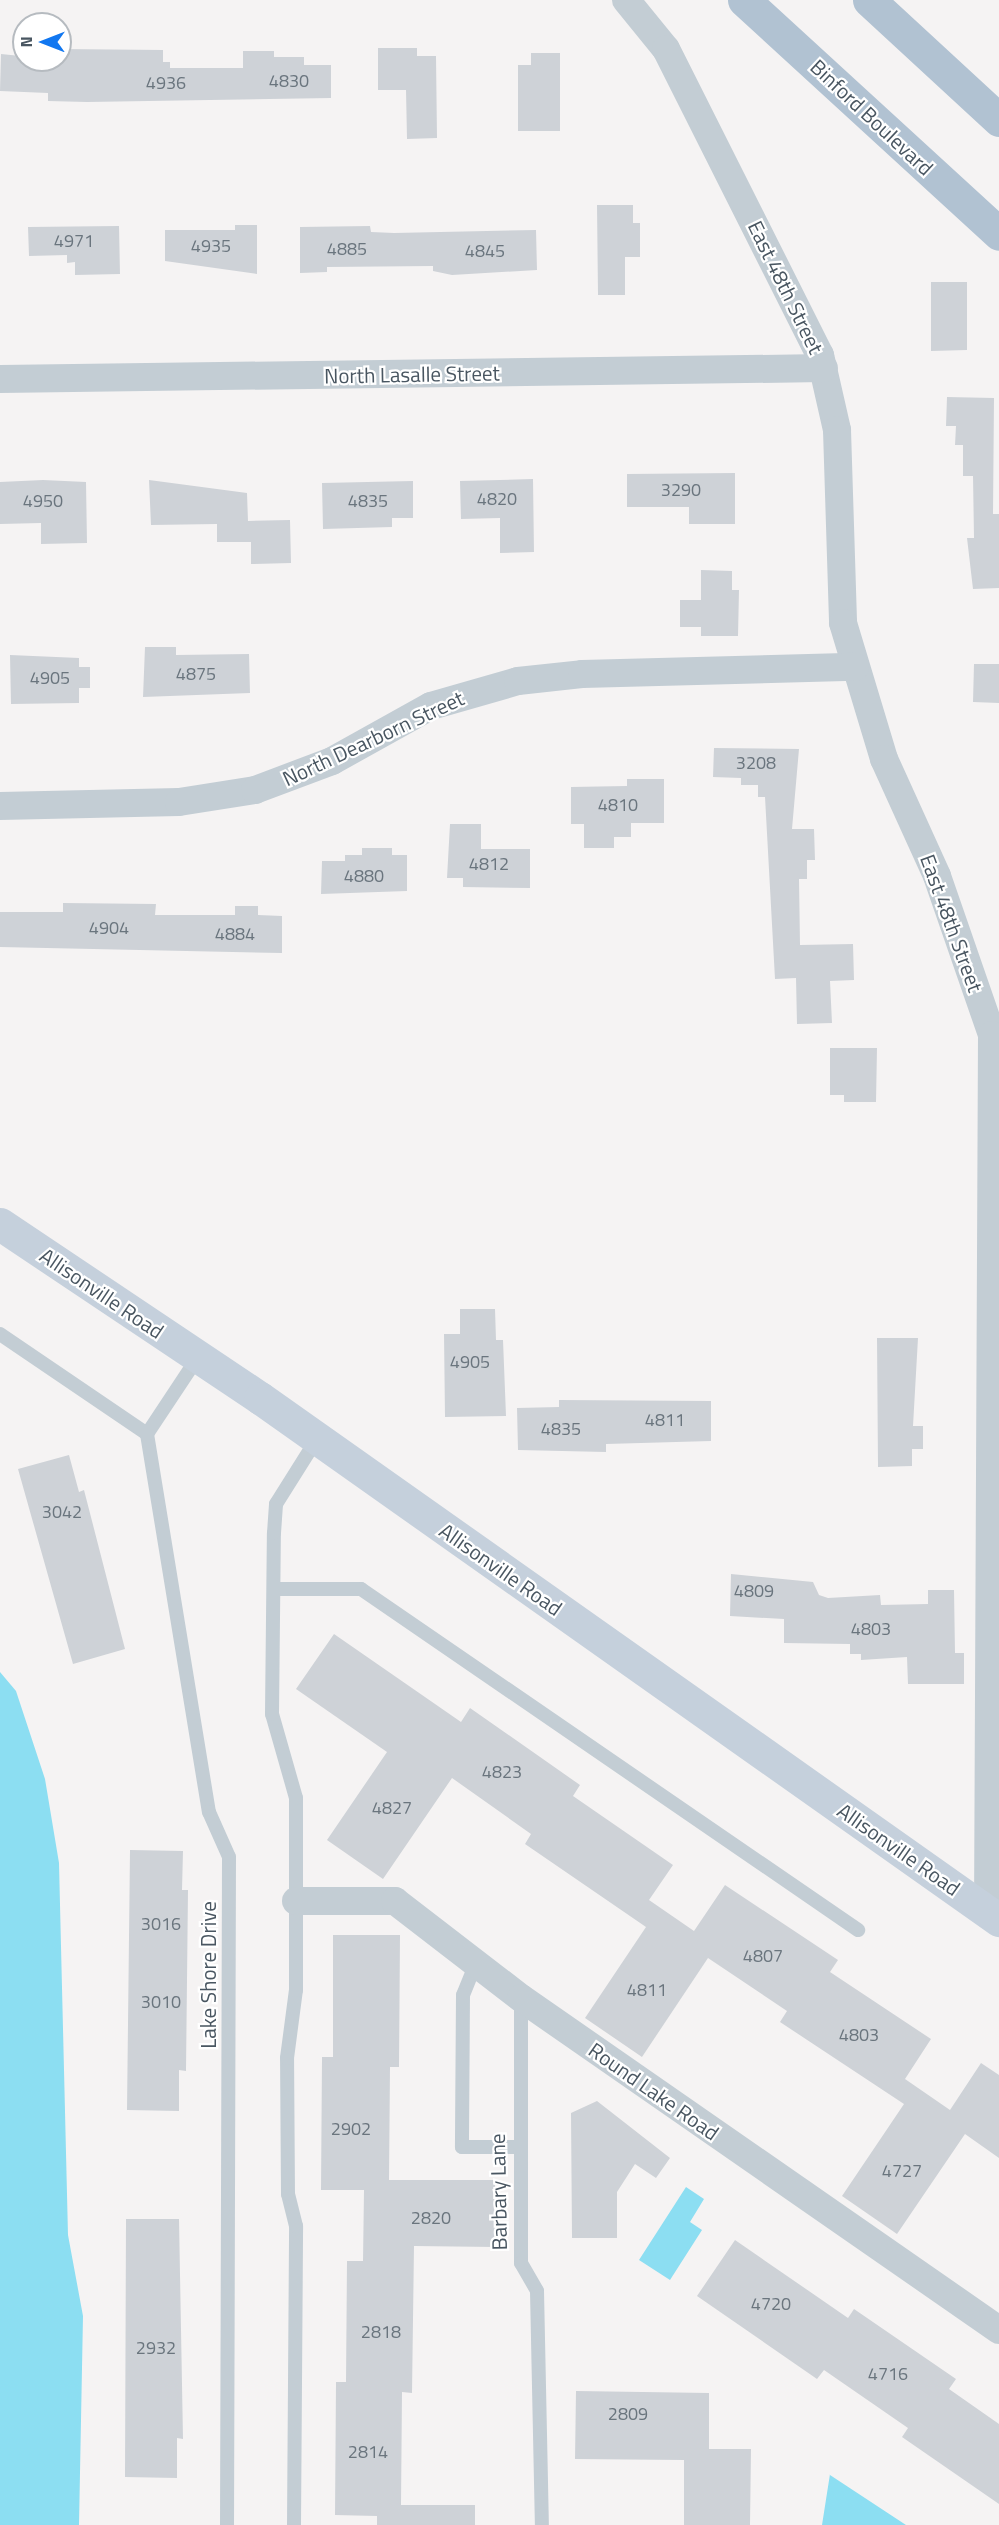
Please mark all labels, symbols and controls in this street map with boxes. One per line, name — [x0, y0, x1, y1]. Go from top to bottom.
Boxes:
north arrow — [12, 12, 72, 72]
text: N — [14, 36, 38, 48]
street label: Binford Boulevard — [805, 54, 939, 180]
house number: 4830 — [269, 70, 309, 92]
house number: 4936 — [146, 72, 186, 94]
street label: East 48th Street — [743, 216, 829, 358]
house number: 4971 — [54, 230, 94, 252]
house number: 4935 — [191, 235, 231, 257]
house number: 4885 — [327, 238, 367, 260]
house number: 4845 — [465, 240, 505, 262]
street label: North Lasalle Street — [324, 360, 500, 388]
house number: 3290 — [661, 479, 701, 501]
house number: 4820 — [477, 488, 517, 510]
house number: 4950 — [23, 490, 63, 512]
house number: 4835 — [348, 490, 388, 512]
house number: 4875 — [176, 663, 216, 685]
house number: 4905 — [30, 667, 70, 689]
street label: North Dearborn Street — [278, 685, 468, 791]
house number: 3208 — [736, 752, 776, 774]
house number: 4810 — [598, 794, 638, 816]
street label: East 48th Street — [915, 851, 989, 995]
house number: 4812 — [469, 853, 509, 875]
house number: 4880 — [344, 865, 384, 887]
house number: 4904 — [89, 917, 129, 939]
house number: 4884 — [215, 923, 255, 945]
street label: Allisonville Road — [35, 1242, 169, 1344]
house number: 4905 — [450, 1351, 490, 1373]
house number: 4811 — [645, 1409, 685, 1431]
house number: 4835 — [541, 1418, 581, 1440]
house number: 3042 — [42, 1501, 82, 1523]
street label: Allisonville Road — [435, 1517, 567, 1621]
house number: 4809 — [734, 1580, 774, 1602]
house number: 4803 — [851, 1618, 891, 1640]
house number: 4823 — [482, 1761, 522, 1783]
house number: 4827 — [372, 1797, 412, 1819]
street label: Allisonville Road — [833, 1797, 965, 1901]
street label: Lake Shore Drive — [195, 1901, 221, 2049]
house number: 3016 — [141, 1913, 181, 1935]
house number: 4807 — [743, 1945, 783, 1967]
house number: 4811 — [627, 1979, 667, 2001]
house number: 3010 — [141, 1991, 181, 2013]
house number: 4803 — [839, 2024, 879, 2046]
street label: Round Lake Road — [584, 2037, 724, 2145]
house number: 2902 — [331, 2118, 371, 2140]
street label: Barbary Lane — [484, 2133, 512, 2251]
house number: 4727 — [882, 2160, 922, 2182]
house number: 2820 — [411, 2207, 451, 2229]
house number: 4720 — [751, 2293, 791, 2315]
house number: 2818 — [361, 2321, 401, 2343]
house number: 2932 — [136, 2337, 176, 2359]
house number: 4716 — [868, 2363, 908, 2385]
house number: 2809 — [608, 2403, 648, 2425]
house number: 2814 — [348, 2441, 388, 2463]

